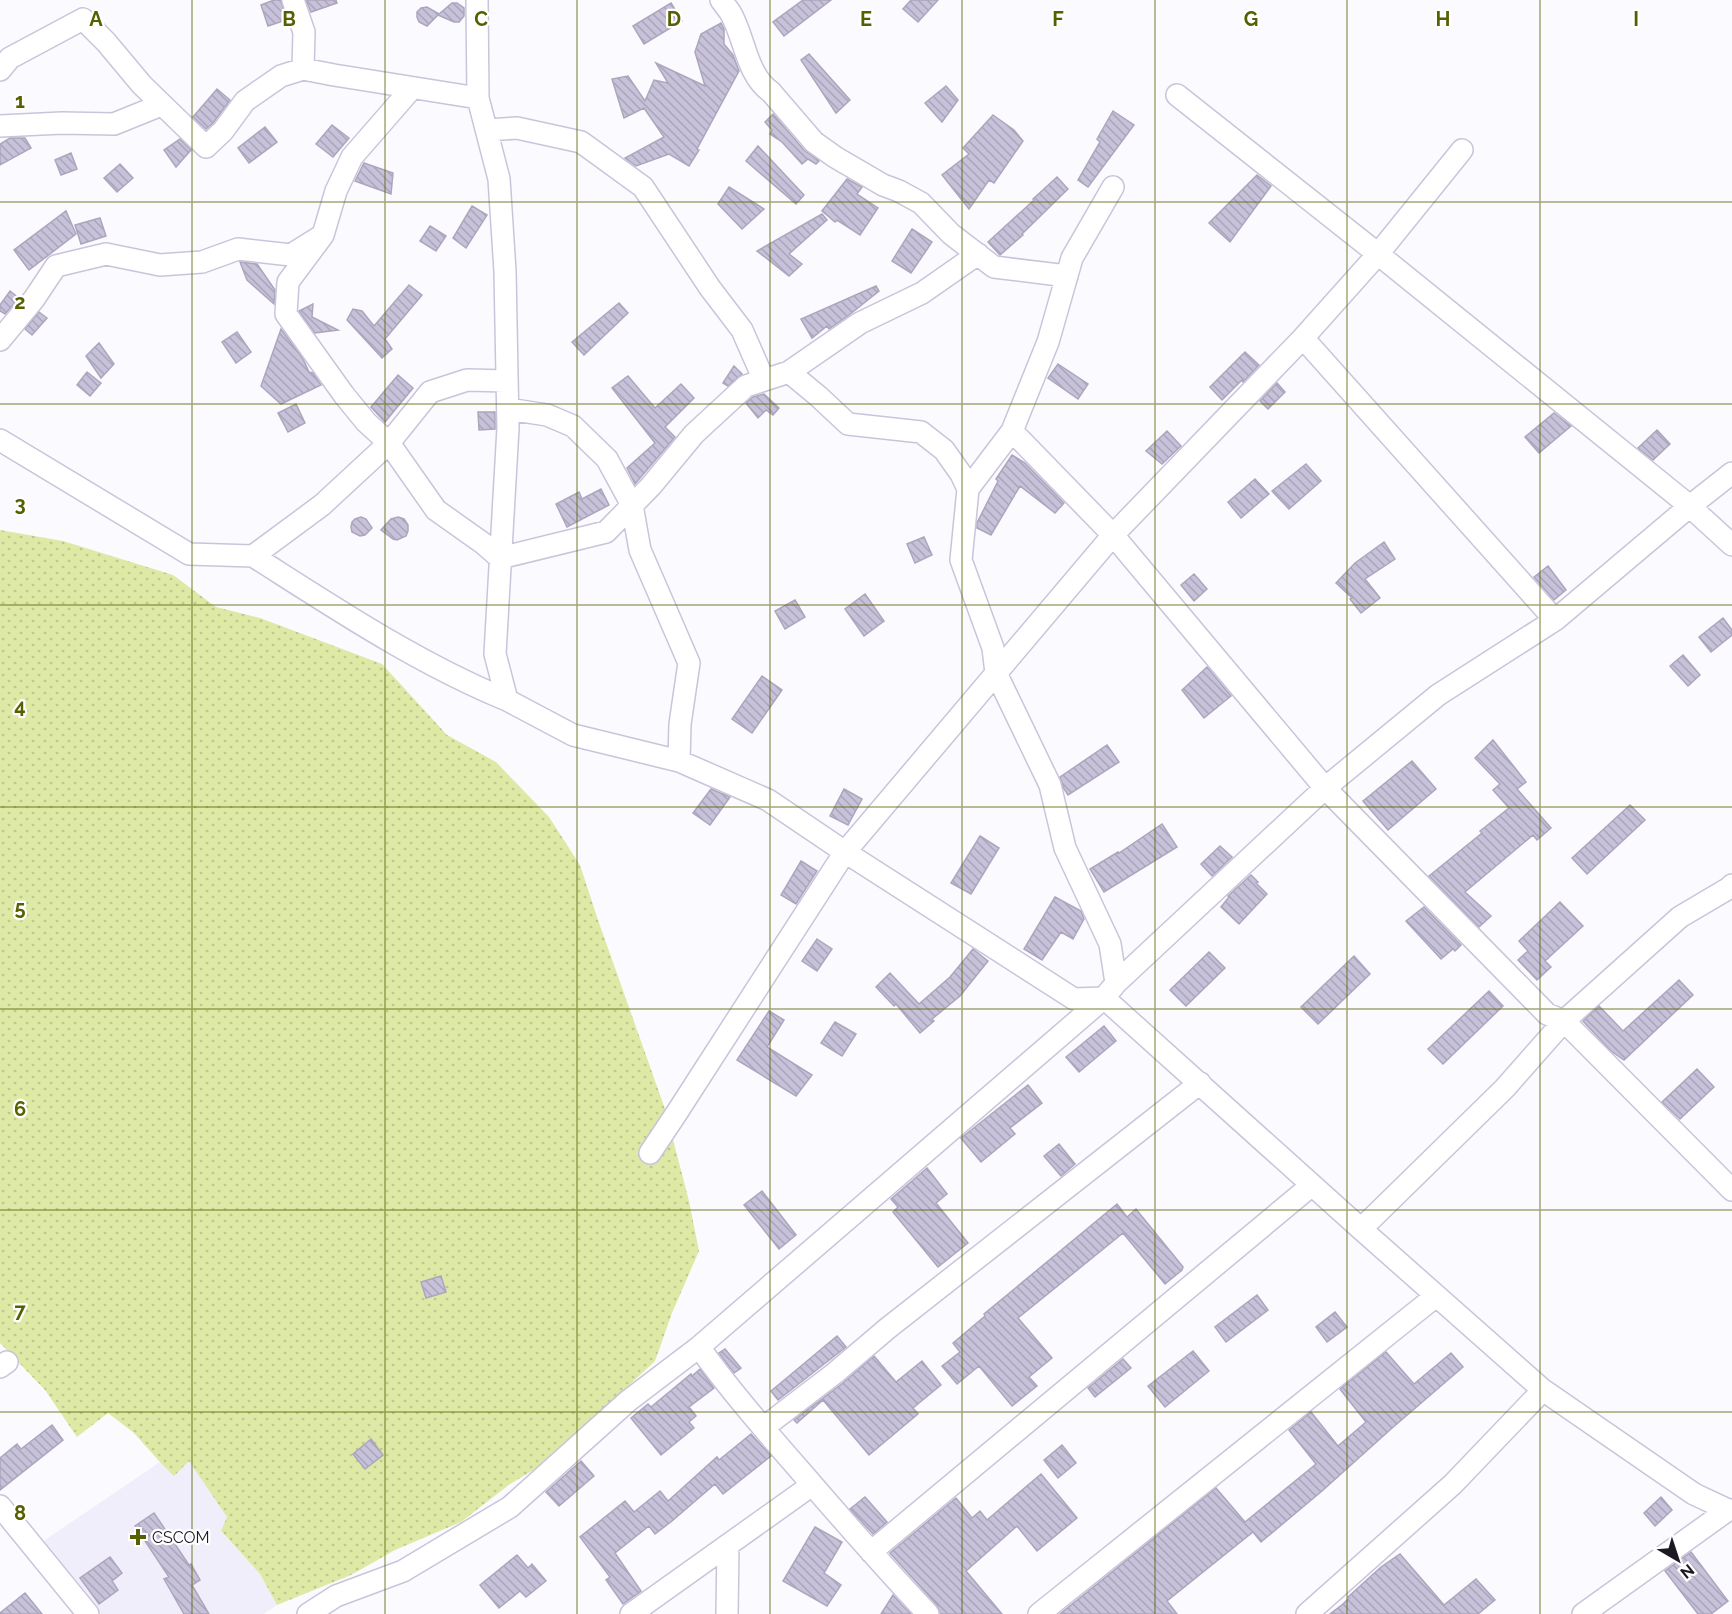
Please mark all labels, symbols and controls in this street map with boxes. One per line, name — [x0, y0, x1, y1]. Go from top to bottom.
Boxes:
text: A — [89, 7, 103, 31]
text: B — [282, 7, 296, 31]
text: C — [474, 7, 488, 31]
text: D — [667, 7, 681, 31]
text: E — [860, 7, 872, 31]
text: F — [1052, 7, 1064, 31]
text: G — [1244, 7, 1258, 31]
text: H — [1436, 7, 1450, 31]
text: I — [1633, 7, 1639, 31]
text: 1 — [15, 89, 25, 113]
text: 2 — [14, 290, 26, 314]
text: 3 — [14, 492, 26, 516]
text: 4 — [14, 694, 26, 718]
text: 5 — [14, 896, 26, 920]
text: 6 — [14, 1097, 26, 1121]
text: 7 — [14, 1299, 26, 1323]
text: 8 — [14, 1501, 26, 1525]
marker: CSCOM — [129, 1528, 147, 1546]
place label: CSCOM — [152, 1528, 210, 1547]
north arrow — [1648, 1530, 1708, 1590]
text: N — [1676, 1560, 1698, 1582]

